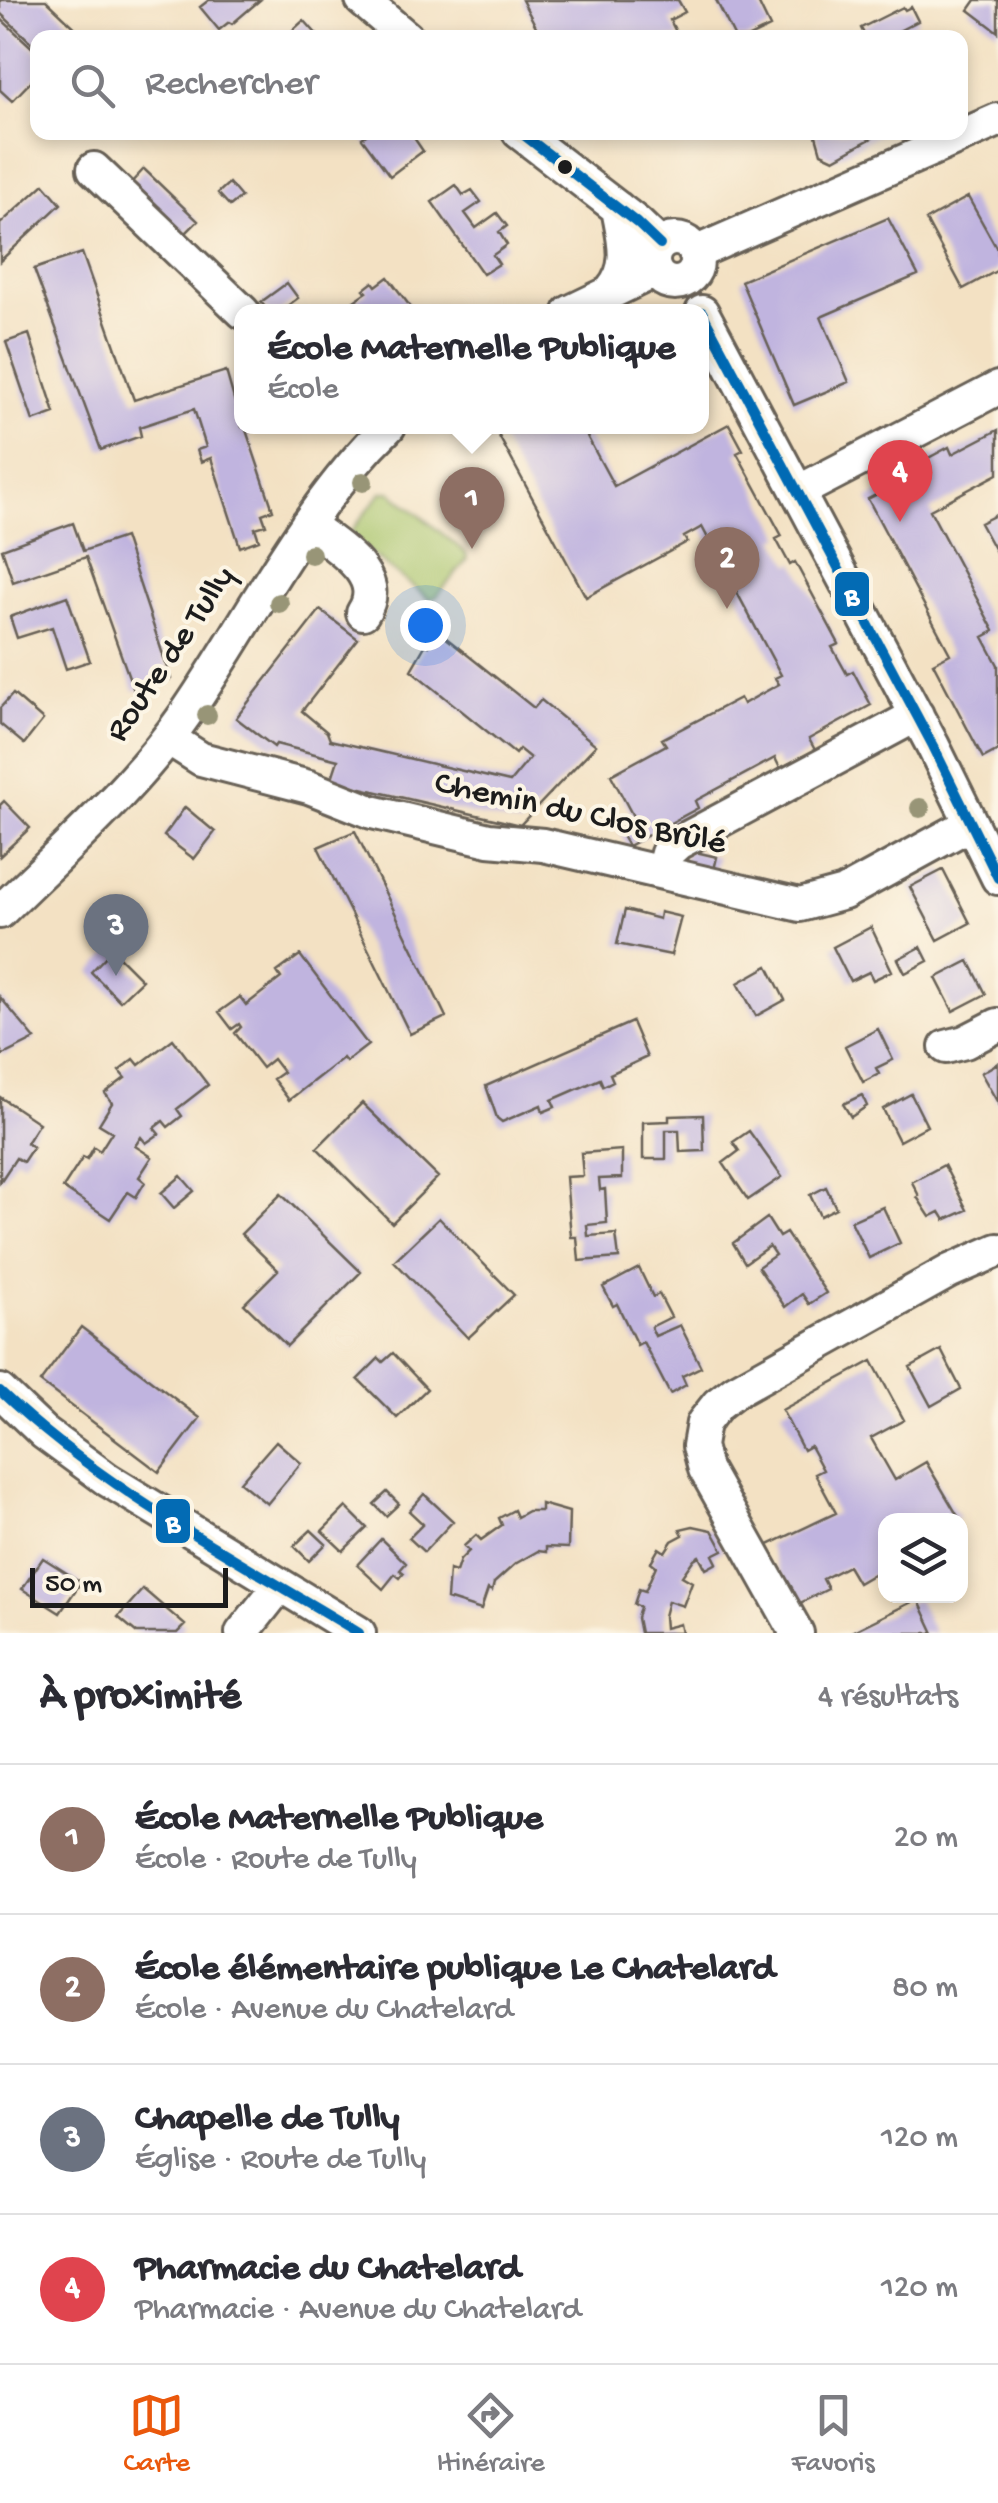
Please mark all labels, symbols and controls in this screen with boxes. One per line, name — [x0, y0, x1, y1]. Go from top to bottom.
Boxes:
search box — [30, 30, 968, 140]
icon: search — [65, 58, 120, 113]
text: Rechercher — [145, 63, 317, 107]
unlabelled marker — [555, 157, 575, 177]
popup — [234, 304, 709, 434]
text: École Maternelle Publique — [268, 328, 675, 372]
text: École — [268, 372, 338, 410]
pin: 4 — [868, 440, 932, 522]
pin: 1 — [440, 466, 504, 549]
pin: 2 — [694, 526, 760, 609]
street label: Route de Tully — [98, 559, 246, 751]
line badge: B — [833, 570, 871, 618]
text: B — [844, 582, 861, 615]
your location — [400, 600, 451, 651]
street label: Chemin du Clos Brûlé — [431, 764, 730, 866]
pin: 3 — [84, 894, 148, 976]
line badge: B — [154, 1497, 192, 1545]
text: B — [165, 1509, 182, 1542]
map controls — [878, 1513, 968, 1603]
button: layers — [878, 1513, 968, 1603]
scale bar — [30, 1563, 228, 1608]
text: 50 m — [45, 1569, 102, 1602]
text: À proximité — [40, 1674, 241, 1723]
text: 4 résultats — [818, 1679, 958, 1717]
text: École Maternelle Publique — [135, 1798, 543, 1842]
text: 1 — [66, 1820, 79, 1858]
text: 20 m — [894, 1820, 958, 1858]
text: École · Route de Tully — [135, 1842, 417, 1880]
text: École élémentaire publique Le Chatelard — [135, 1948, 775, 1992]
text: 2 — [65, 1970, 80, 2008]
text: 80 m — [892, 1970, 958, 2008]
text: École · Avenue du Chatelard — [135, 1992, 513, 2030]
text: Chapelle de Tully — [135, 2098, 400, 2142]
text: 3 — [64, 2120, 81, 2158]
text: 120 m — [881, 2120, 958, 2158]
text: Église · Route de Tully — [135, 2142, 426, 2180]
text: Pharmacie du Chatelard — [135, 2248, 520, 2292]
text: 4 — [65, 2270, 80, 2308]
text: 120 m — [881, 2270, 958, 2308]
text: Pharmacie · Avenue du Chatelard — [135, 2292, 581, 2330]
tab: Carte — [123, 2388, 190, 2481]
tab: Itinéraire — [437, 2388, 545, 2481]
tab: Favoris — [792, 2388, 875, 2481]

